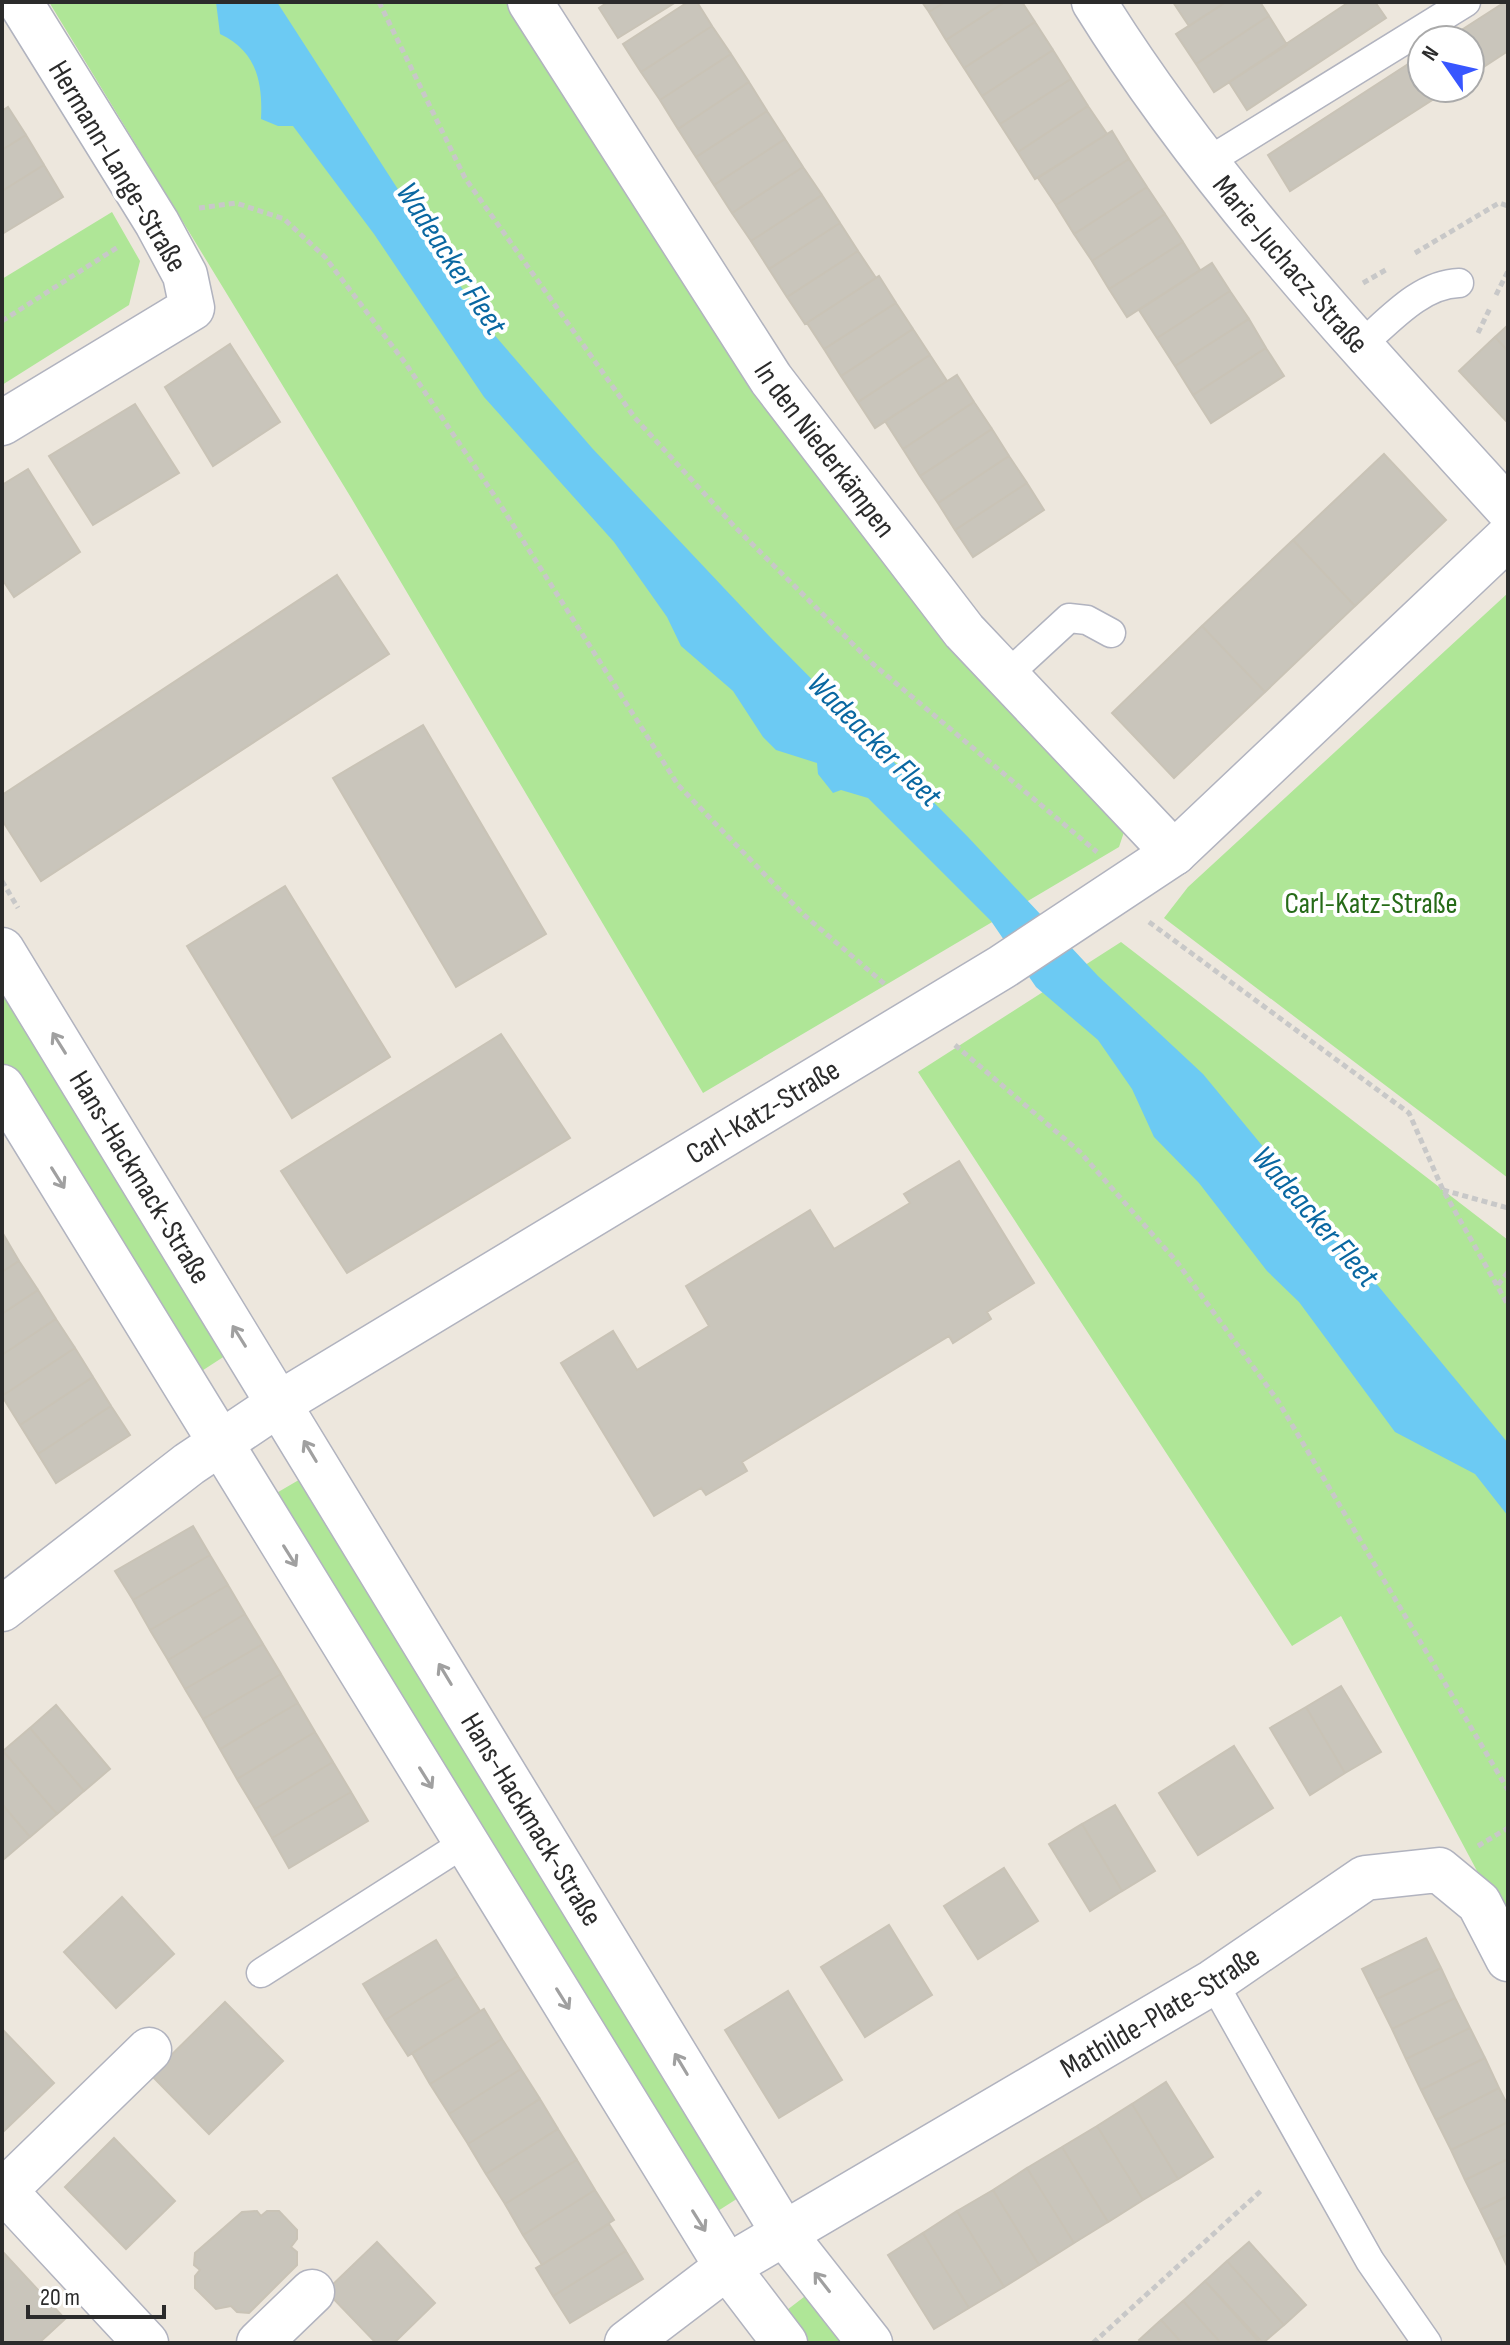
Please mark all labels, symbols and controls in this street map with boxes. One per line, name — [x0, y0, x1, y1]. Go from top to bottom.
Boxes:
north arrow — [1406, 24, 1486, 104]
text: N — [1416, 41, 1445, 66]
street label: Hermann-Lange-Straße — [40, 54, 194, 279]
street label: Marie-Juchacz-Straße — [1204, 168, 1375, 361]
water label: Wadeacker Fleet — [387, 175, 515, 344]
street label: In den Niederkämpen — [746, 355, 903, 545]
water label: Wadeacker Fleet — [799, 665, 950, 816]
park label: Carl-Katz-Straße — [1285, 886, 1457, 922]
one-way arrow — [51, 1032, 67, 1055]
street label: Carl-Katz-Straße — [680, 1052, 847, 1173]
street label: Hans-Hackmack-Straße — [61, 1064, 218, 1291]
water label: Wadeacker Fleet — [1243, 1138, 1388, 1297]
one-way arrow — [50, 1166, 66, 1189]
one-way arrow — [231, 1325, 247, 1348]
one-way arrow — [302, 1441, 318, 1463]
one-way arrow — [282, 1544, 298, 1567]
one-way arrow — [436, 1663, 452, 1686]
street label: Hans-Hackmack-Straße — [452, 1707, 609, 1933]
one-way arrow — [419, 1766, 435, 1789]
street label: Mathilde-Plate-Straße — [1054, 1939, 1267, 2086]
one-way arrow — [555, 1987, 571, 2010]
one-way arrow — [673, 2053, 689, 2076]
one-way arrow — [691, 2209, 707, 2232]
scale bar — [28, 2269, 164, 2319]
one-way arrow — [813, 2272, 831, 2293]
text: 20 m — [40, 2283, 80, 2312]

